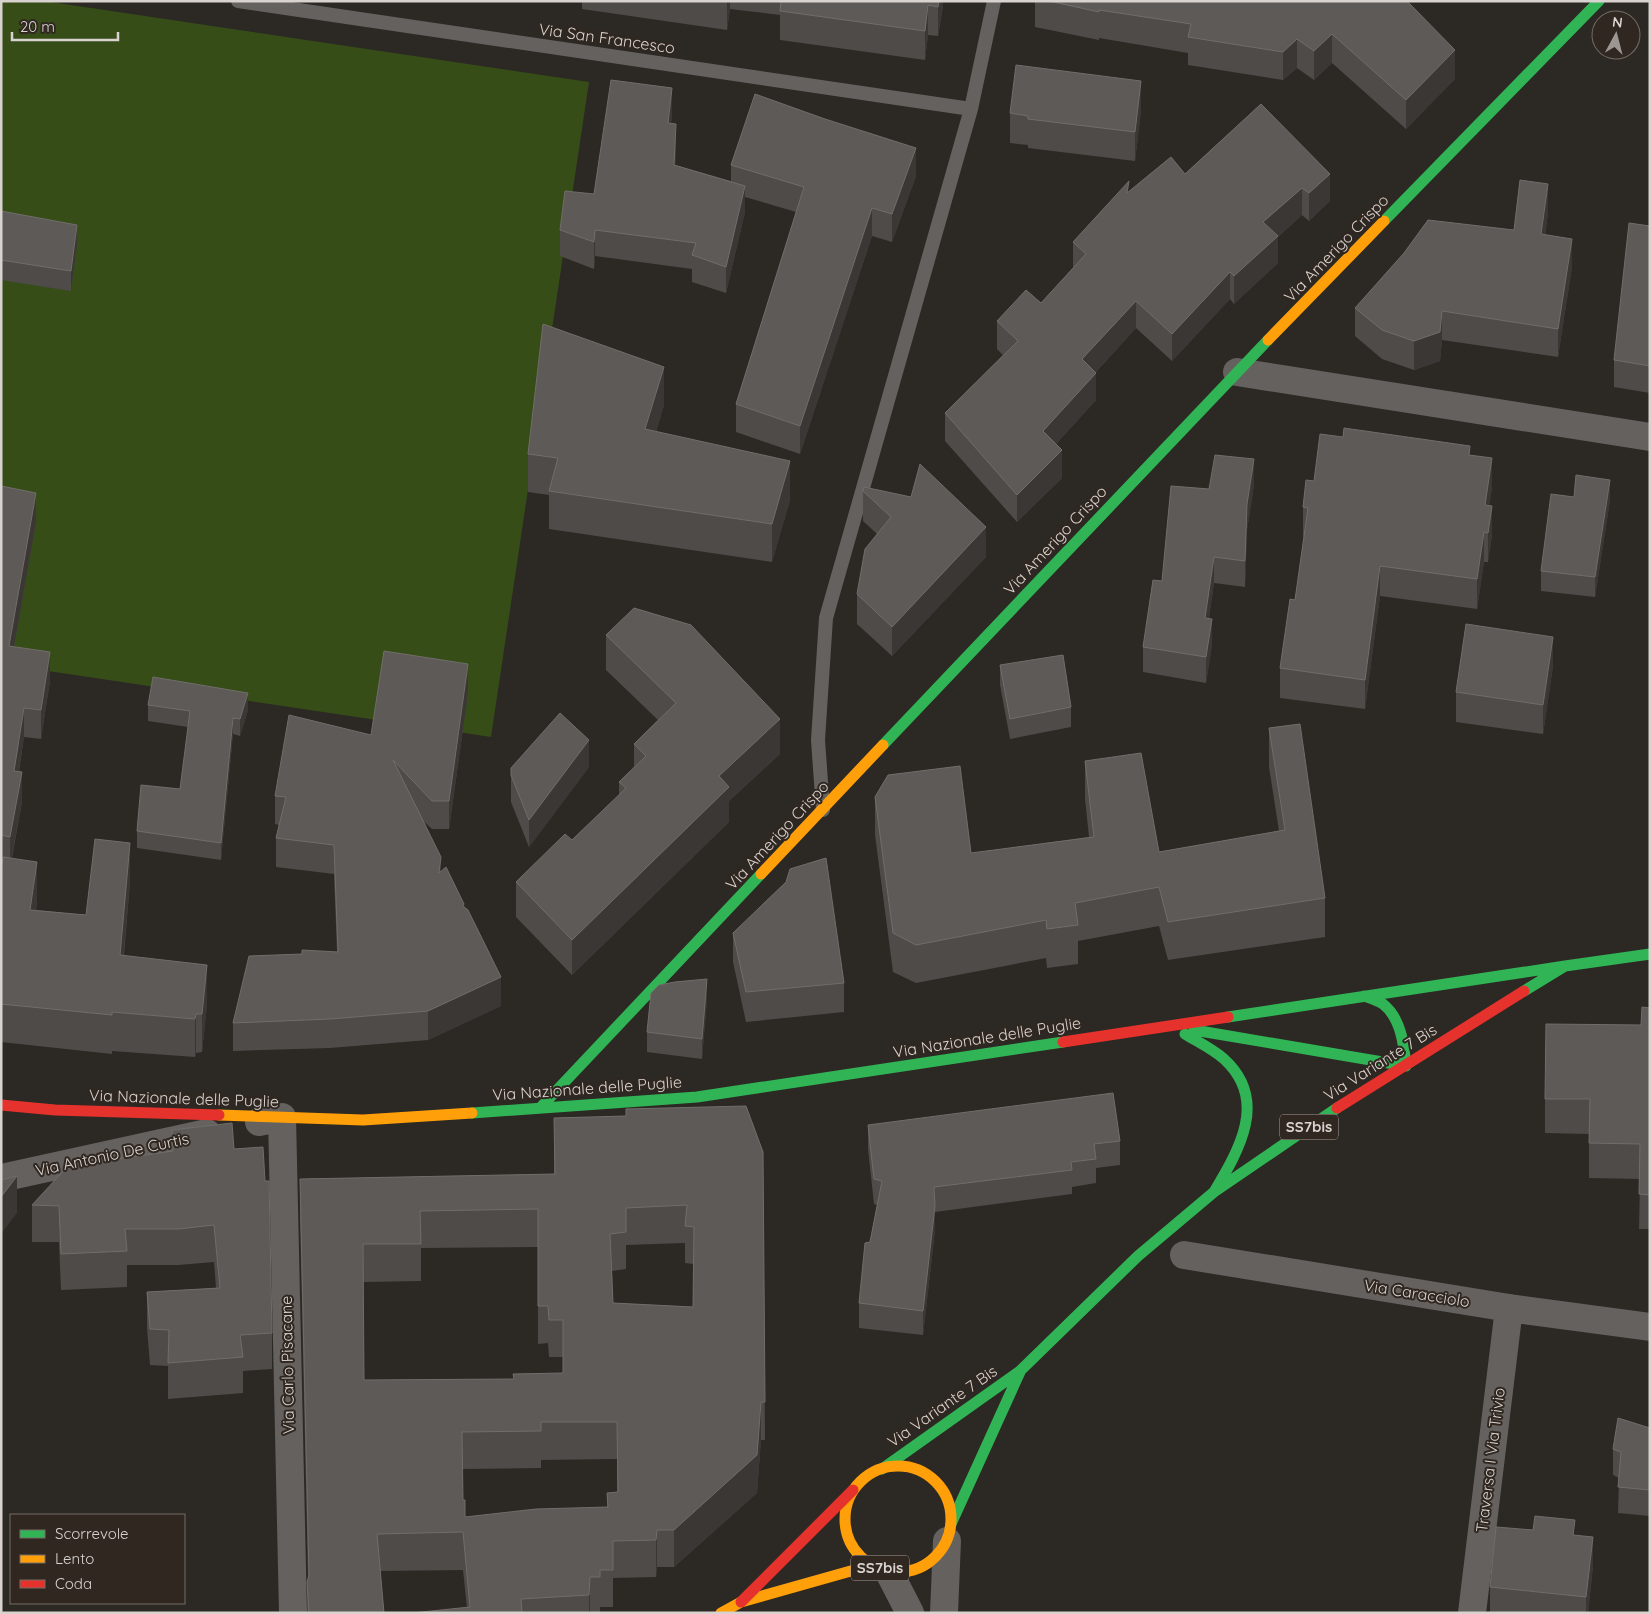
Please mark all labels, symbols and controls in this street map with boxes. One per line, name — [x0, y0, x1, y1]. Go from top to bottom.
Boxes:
scale bar — [12, 10, 119, 42]
north arrow — [1591, 10, 1641, 60]
text: N — [1611, 13, 1624, 32]
text: 20 m — [20, 17, 55, 36]
street label: Via San Francesco — [538, 19, 676, 57]
street label: Via Amerigo Crispo — [1279, 190, 1393, 306]
street label: Via Amerigo Crispo — [999, 481, 1111, 599]
street label: Via Amerigo Crispo — [721, 776, 833, 894]
street label: Via Nazionale delle Puglie — [892, 1012, 1082, 1062]
street label: Via Variante 7 Bis — [1320, 1019, 1440, 1105]
street label: Via Nazionale delle Puglie — [492, 1071, 682, 1105]
street label: Via Nazionale delle Puglie — [89, 1085, 279, 1111]
road number: SS7bis — [1280, 1114, 1338, 1140]
street label: Via Antonio De Curtis — [33, 1128, 191, 1180]
street label: Via Caracciolo — [1363, 1275, 1471, 1311]
street label: Via Carlo Pisacane — [276, 1296, 298, 1434]
street label: Via Variante 7 Bis — [883, 1361, 1001, 1451]
street label: Traversa I Via Trivio — [1471, 1386, 1509, 1534]
legend — [10, 1514, 185, 1604]
text: Scorrevole — [55, 1524, 129, 1543]
text: Lento — [55, 1549, 94, 1568]
road number: SS7bis — [851, 1556, 909, 1580]
text: Coda — [55, 1574, 92, 1593]

